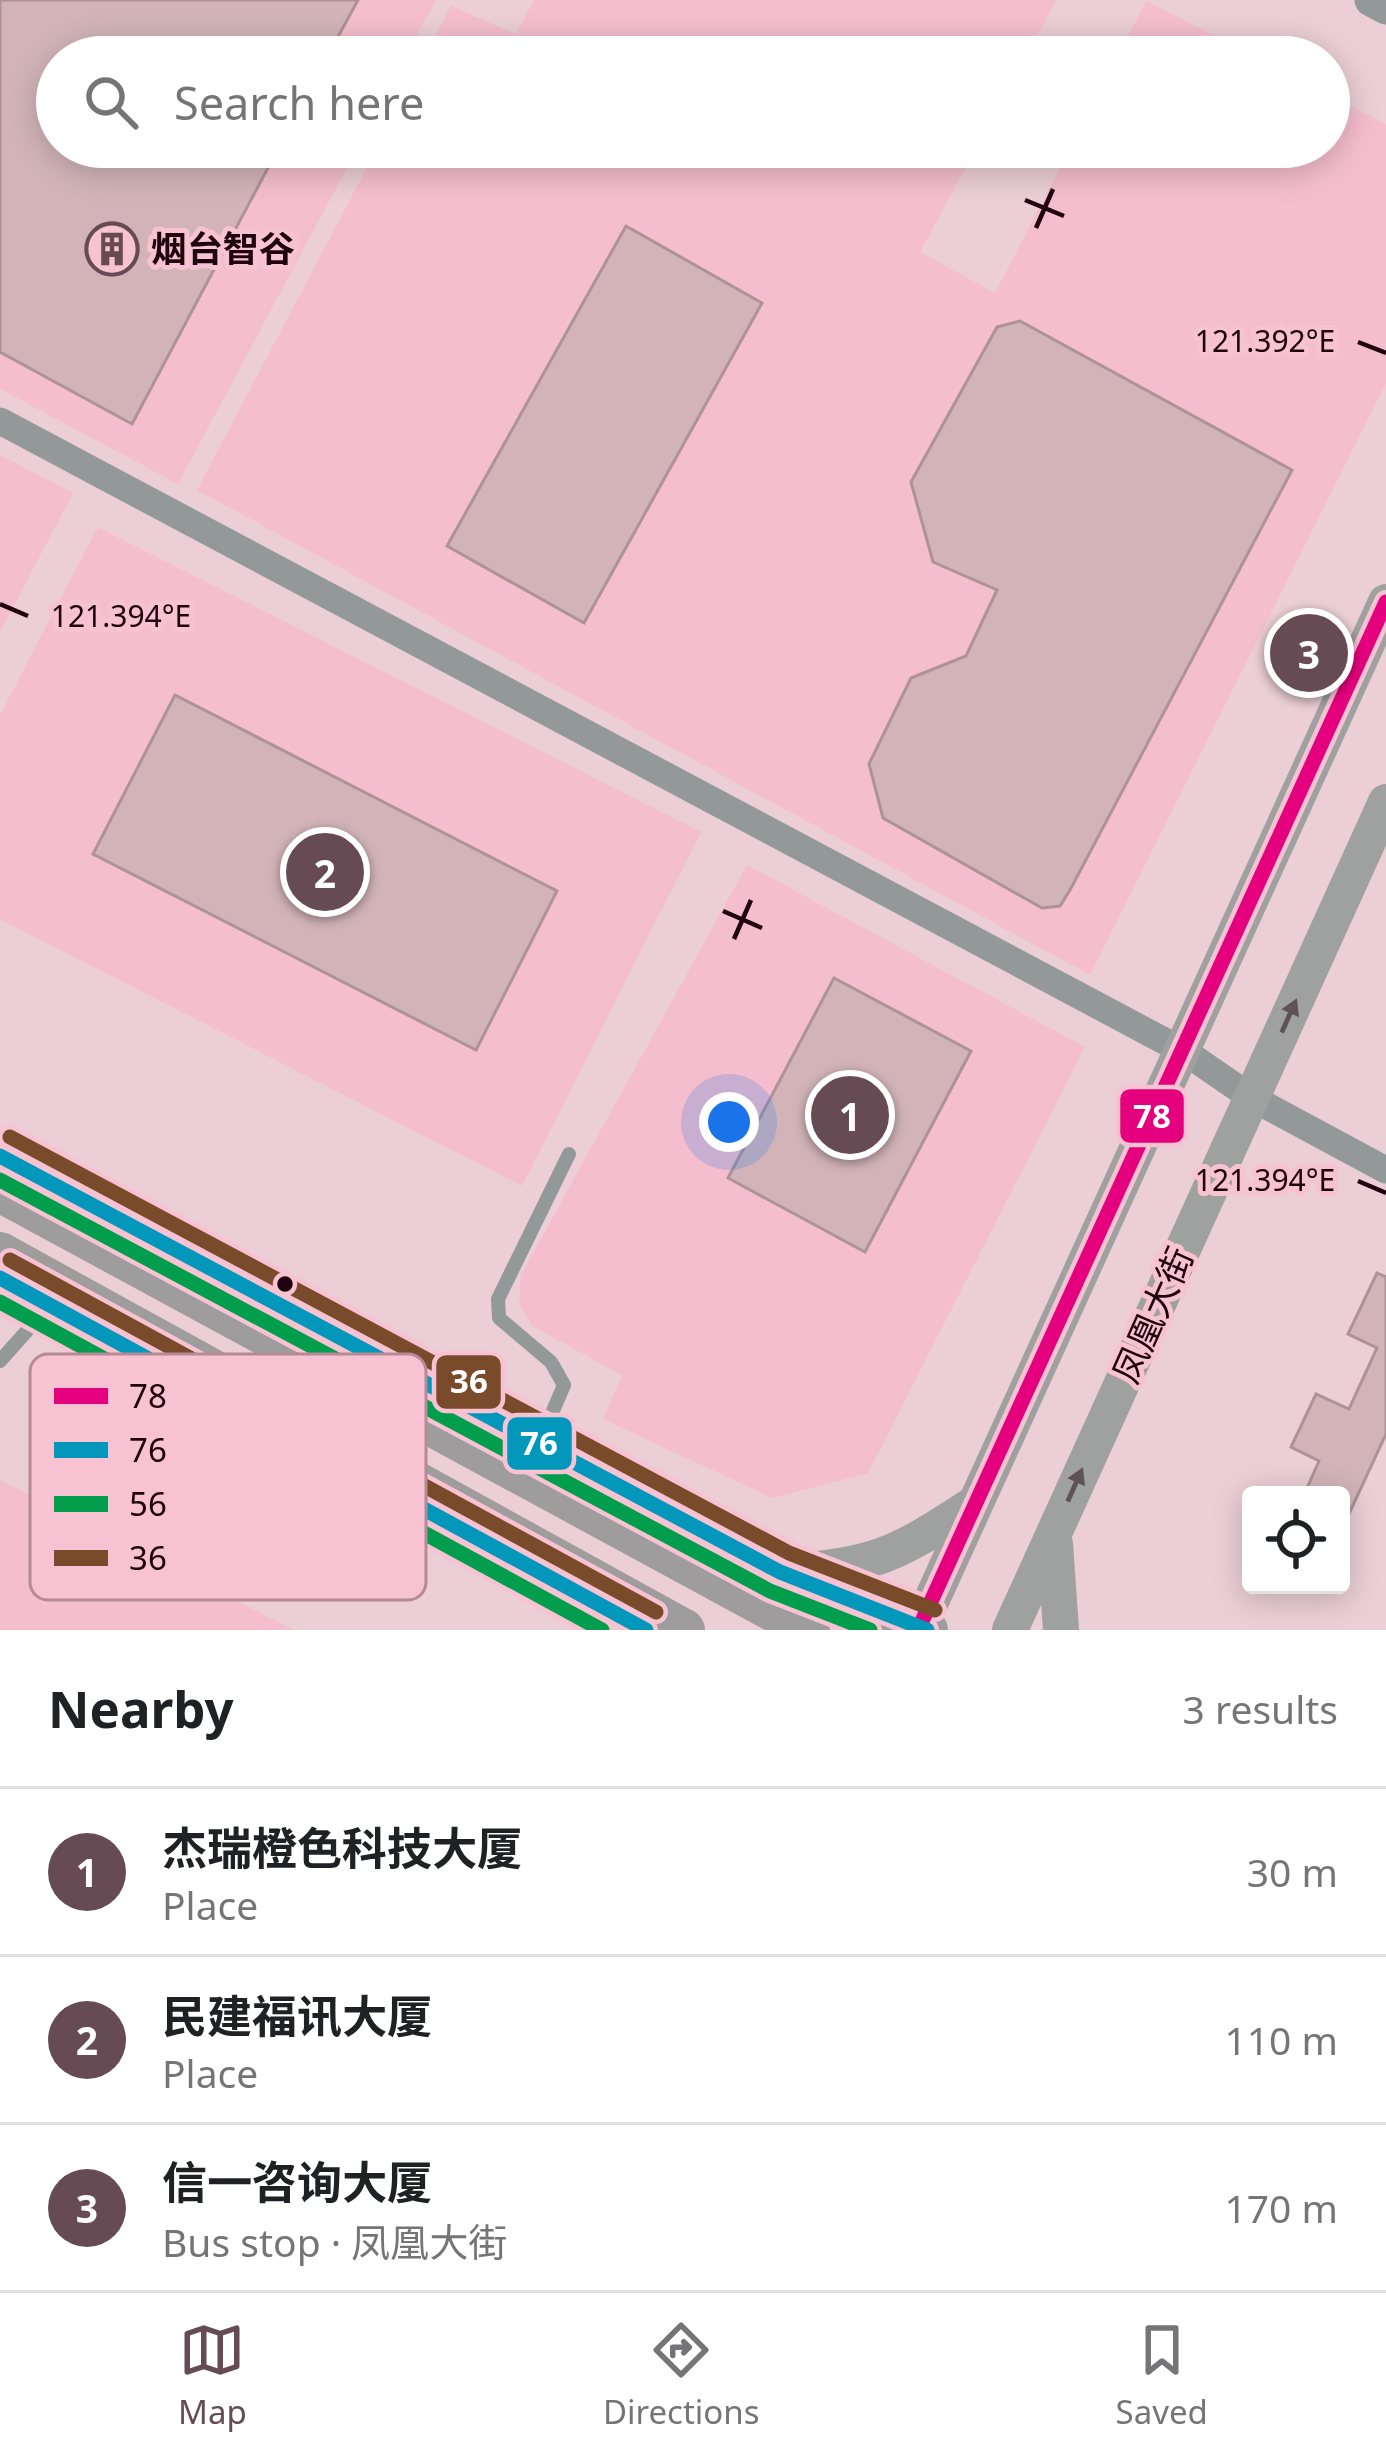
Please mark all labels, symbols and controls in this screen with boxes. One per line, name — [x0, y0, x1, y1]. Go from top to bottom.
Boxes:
search box — [36, 36, 1350, 168]
icon: search — [78, 69, 144, 135]
text: Search here — [174, 72, 424, 133]
building icon: 烟台智谷 — [84, 221, 140, 277]
place label: 烟台智谷 — [151, 224, 295, 273]
text: 121.392°E — [1195, 320, 1335, 361]
text: 121.394°E — [51, 595, 191, 636]
pin: 3 — [1270, 608, 1348, 698]
pin: 2 — [286, 827, 364, 917]
one-way arrow — [1279, 998, 1299, 1033]
pin: 1 — [811, 1070, 889, 1160]
line badge: 78 — [1118, 1087, 1186, 1145]
your location — [699, 1092, 759, 1152]
text: 78 — [1133, 1093, 1171, 1138]
text: 121.394°E — [1195, 1159, 1335, 1200]
street label: 凤凰大街 — [1101, 1239, 1204, 1391]
unlabelled marker — [274, 1273, 296, 1295]
line badge: 36 — [434, 1353, 503, 1411]
legend — [30, 1354, 426, 1600]
text: 36 — [450, 1358, 488, 1403]
text: 78 — [129, 1373, 167, 1418]
line badge: 76 — [505, 1415, 574, 1472]
text: 76 — [520, 1420, 558, 1465]
text: 76 — [129, 1427, 167, 1472]
one-way arrow — [1066, 1467, 1086, 1502]
text: 56 — [129, 1481, 167, 1526]
map controls — [1242, 1486, 1350, 1594]
button: locate — [1242, 1486, 1350, 1594]
text: 36 — [129, 1535, 167, 1580]
text: Nearby — [48, 1673, 234, 1743]
text: 3 results — [1183, 1682, 1338, 1735]
text: 杰瑞橙色科技大厦 — [162, 1817, 522, 1878]
text: 1 — [76, 1845, 98, 1898]
text: 30 m — [1247, 1845, 1338, 1898]
text: Place — [162, 1878, 258, 1931]
text: 民建福讯大厦 — [162, 1985, 432, 2046]
text: 2 — [76, 2013, 98, 2066]
text: 110 m — [1224, 2013, 1338, 2066]
text: Place — [162, 2046, 258, 2099]
text: 信一咨询大厦 — [162, 2151, 432, 2212]
text: 3 — [76, 2181, 98, 2234]
text: 170 m — [1224, 2181, 1338, 2234]
text: Bus stop · 凤凰大街 — [162, 2215, 507, 2268]
tab: Map — [178, 2317, 247, 2434]
tab: Directions — [603, 2317, 760, 2434]
tab: Saved — [1116, 2317, 1208, 2434]

